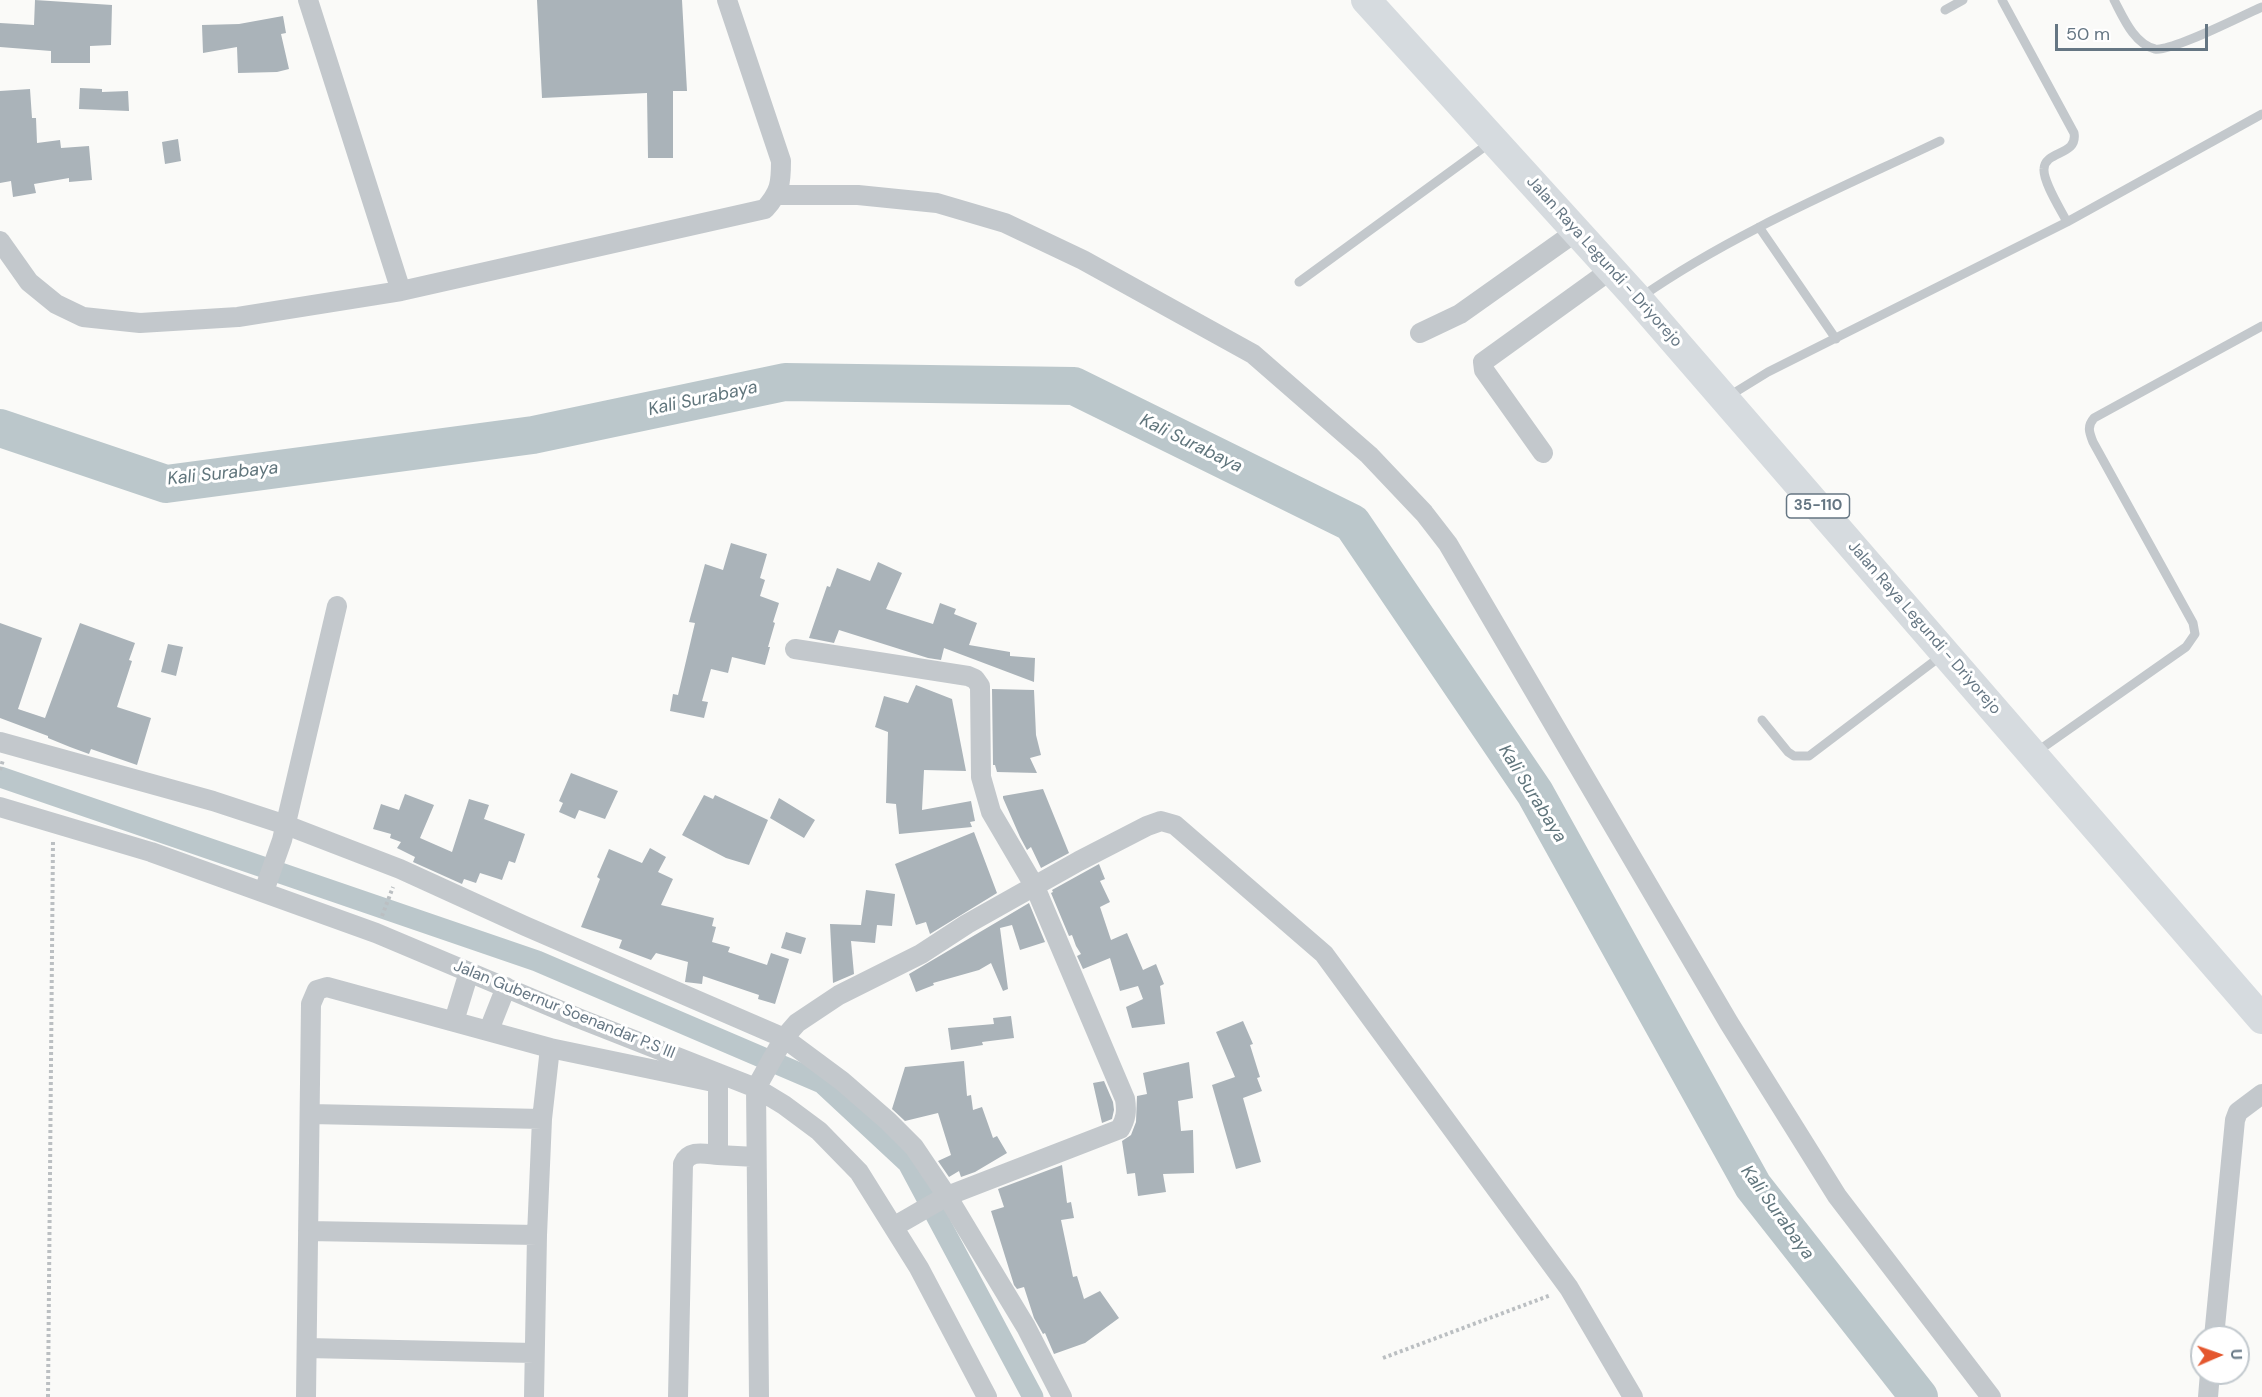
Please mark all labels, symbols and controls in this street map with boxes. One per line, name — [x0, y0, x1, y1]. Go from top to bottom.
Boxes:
scale bar — [2058, 12, 2211, 50]
text: 50 m — [2066, 22, 2110, 46]
street label: Jalan Raya Legundi - Driyorejo — [1522, 173, 1686, 351]
water label: Kali Surabaya — [646, 377, 760, 421]
water label: Kali Surabaya — [1136, 410, 1246, 478]
water label: Kali Surabaya — [166, 457, 280, 491]
road number: 35-110 — [1786, 494, 1850, 518]
street label: Jalan Raya Legundi - Driyorejo — [1843, 537, 2005, 719]
water label: Kali Surabaya — [1493, 741, 1571, 847]
street label: Jalan Gubernur Soenandar P.S III — [450, 957, 678, 1063]
water label: Kali Surabaya — [1735, 1162, 1819, 1264]
north arrow — [2190, 1325, 2250, 1385]
text: U — [2226, 1349, 2247, 1360]

